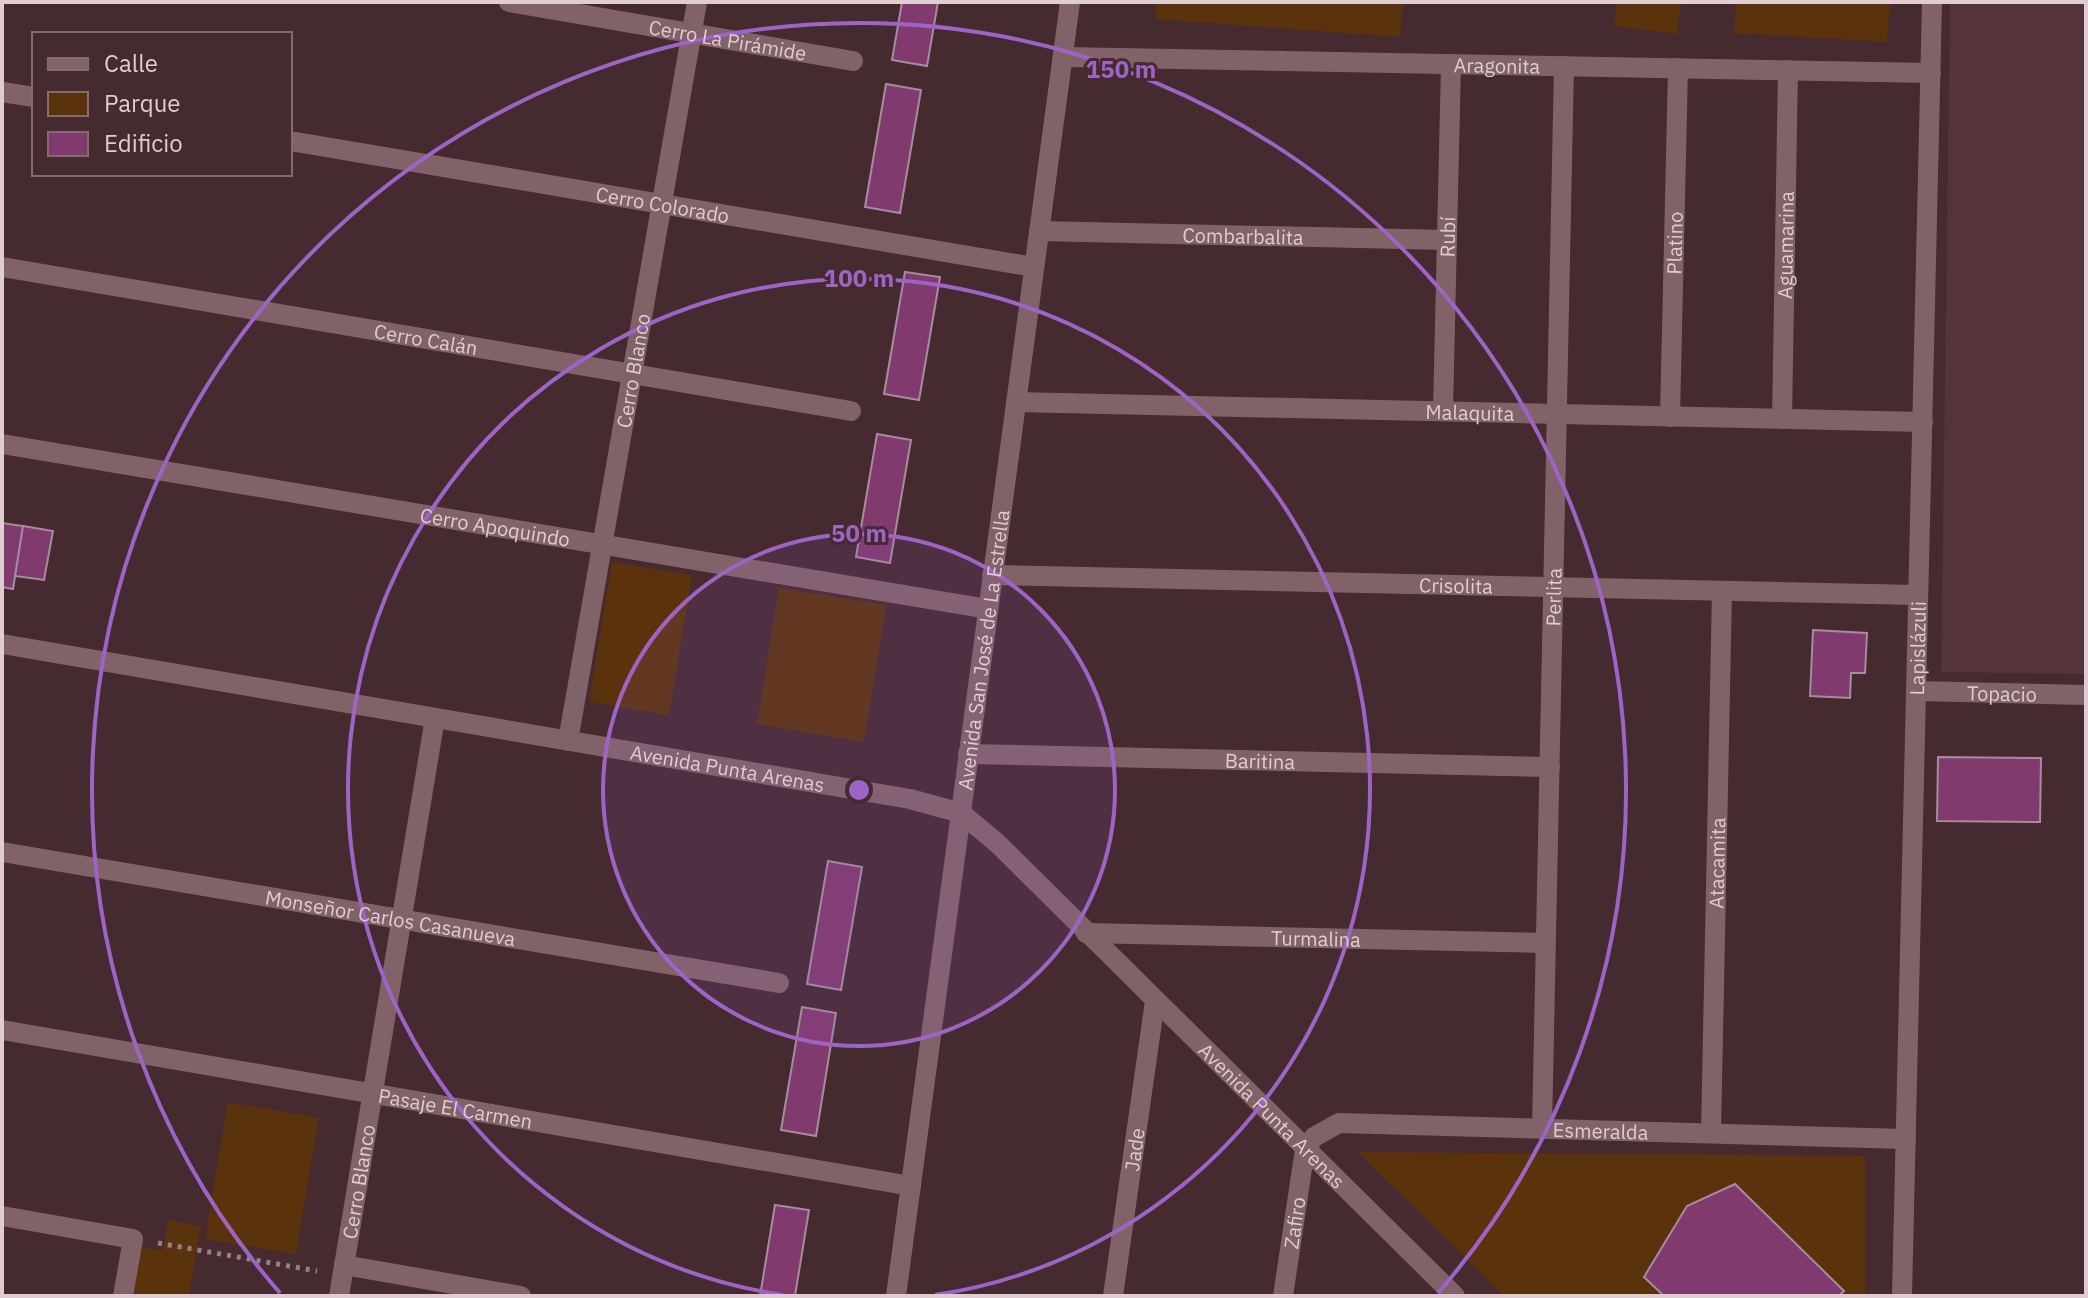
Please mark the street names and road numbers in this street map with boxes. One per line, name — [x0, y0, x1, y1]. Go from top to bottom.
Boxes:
street label: Cerro La Pirámide — [647, 13, 809, 66]
street label: Aragonita — [1453, 51, 1541, 79]
street label: Cerro Colorado — [594, 180, 731, 229]
street label: Aguamarina — [1771, 191, 1799, 299]
street label: Platino — [1660, 211, 1688, 275]
street label: Rubí — [1433, 216, 1461, 258]
street label: Combarbalita — [1182, 221, 1304, 250]
street label: Cerro Blanco — [609, 311, 656, 430]
street label: Cerro Calán — [372, 317, 480, 361]
street label: Malaquita — [1425, 398, 1515, 426]
street label: Cerro Apoquindo — [418, 501, 572, 552]
street label: Avenida San José de La Estrella — [951, 508, 1015, 792]
street label: Perlita — [1539, 567, 1567, 627]
street label: Crisolita — [1419, 571, 1493, 599]
street label: Lapislázuli — [1902, 601, 1932, 696]
street label: Topacio — [1967, 679, 2037, 707]
street label: Avenida Punta Arenas — [628, 738, 827, 798]
street label: Baritina — [1225, 746, 1296, 775]
street label: Atacamita — [1702, 817, 1731, 909]
street label: Monseñor Carlos Casanueva — [263, 883, 518, 952]
street label: Turmalina — [1271, 924, 1361, 952]
street label: Avenida Punta Arenas — [1193, 1036, 1352, 1194]
street label: Pasaje El Carmen — [376, 1081, 534, 1134]
street label: Esmeralda — [1552, 1116, 1649, 1145]
street label: Cerro Blanco — [335, 1122, 381, 1241]
street label: Jade — [1117, 1126, 1150, 1173]
street label: Zafiro — [1277, 1195, 1311, 1251]

